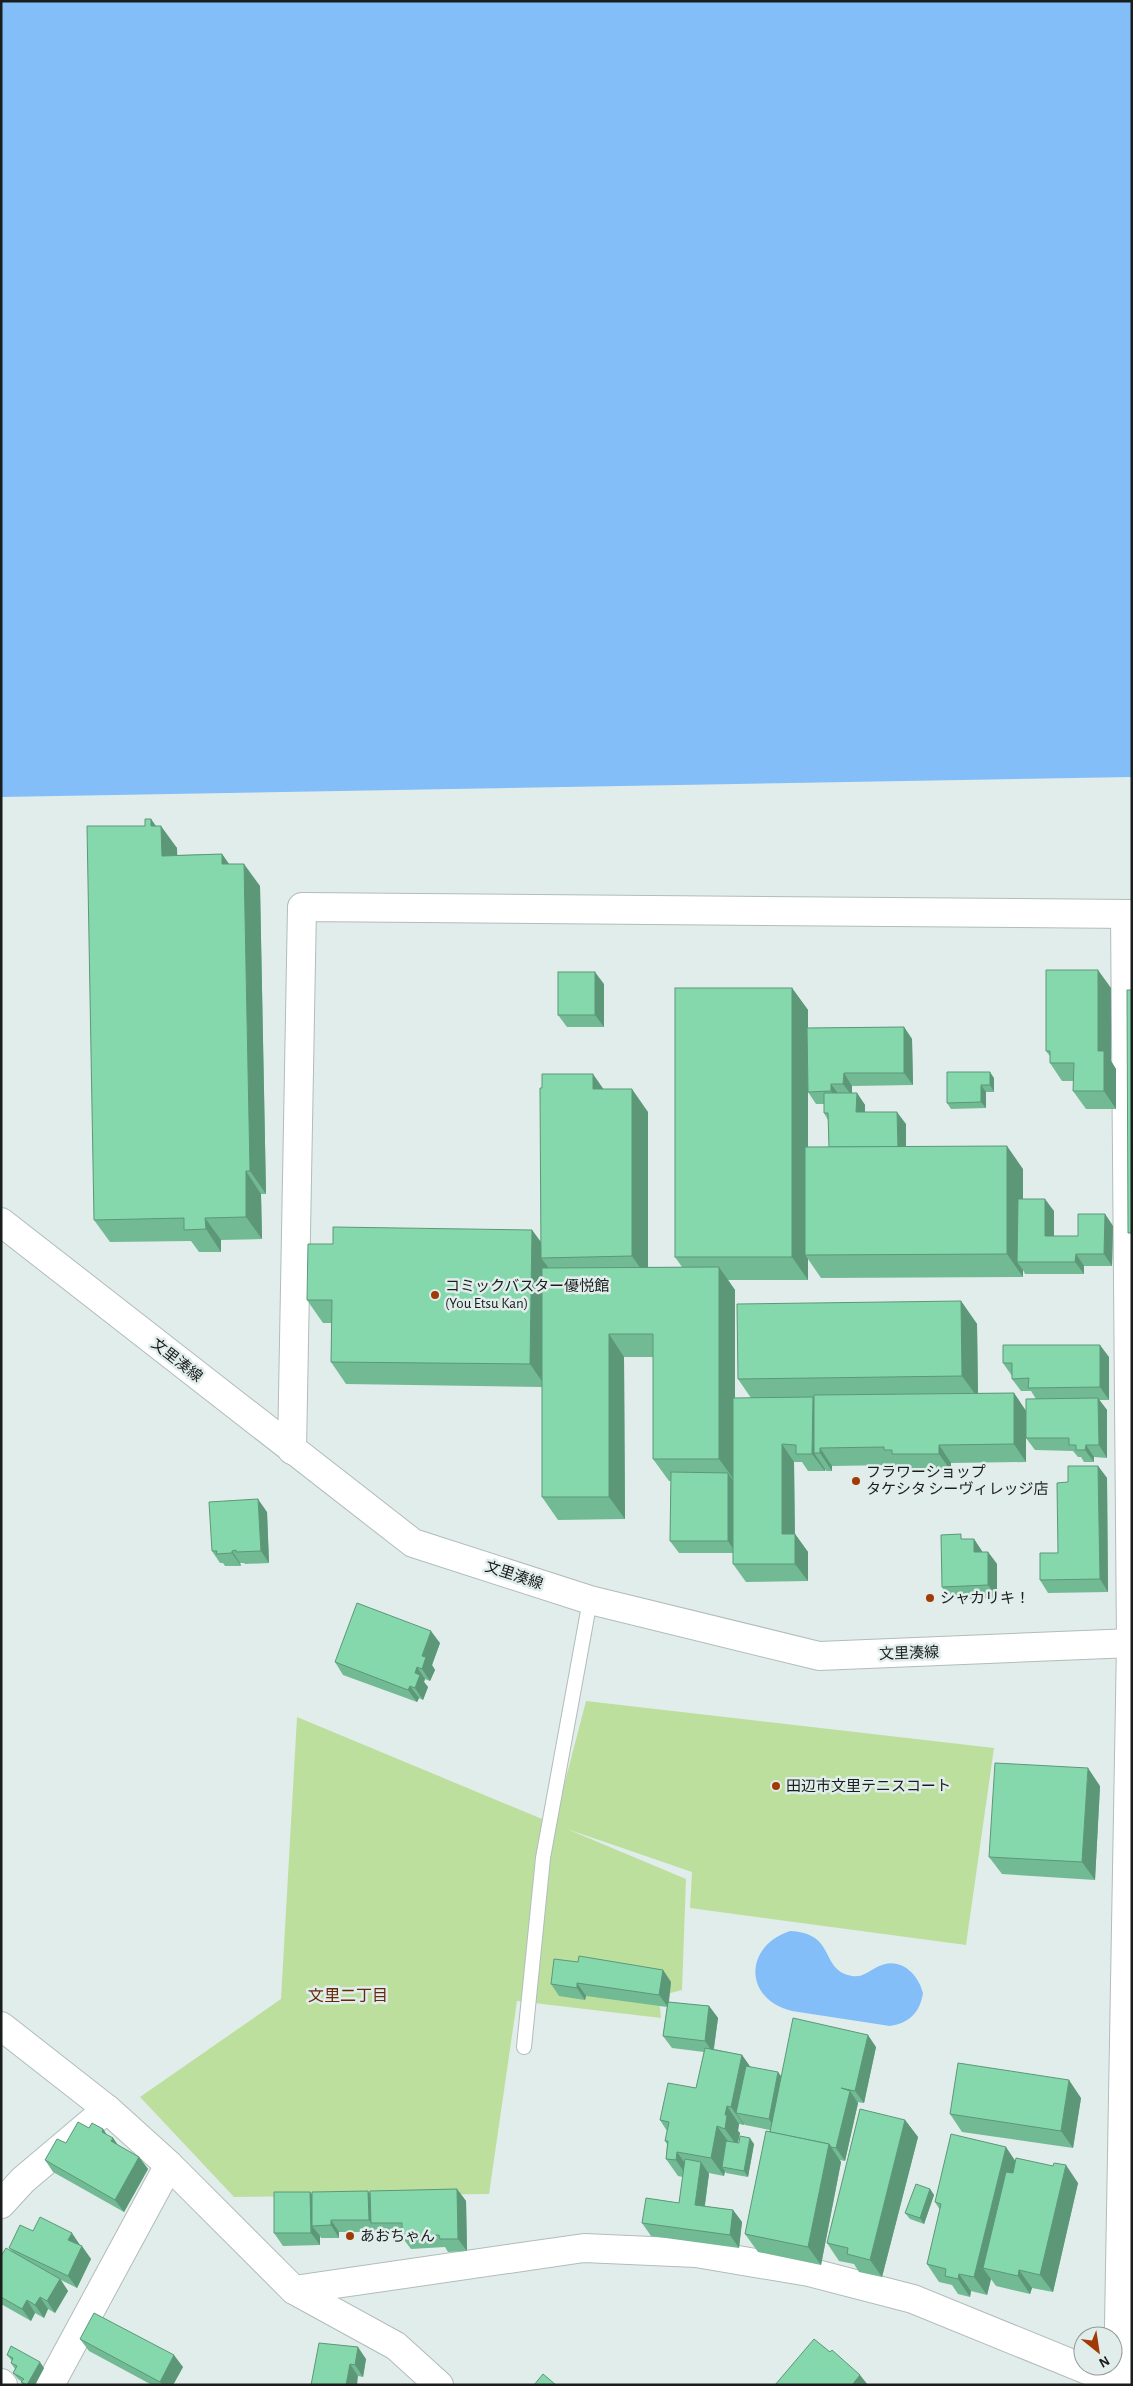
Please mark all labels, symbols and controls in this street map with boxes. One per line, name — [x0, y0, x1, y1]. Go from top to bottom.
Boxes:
place label: コミックバスター優悦館 (You Etsu Kan) — [445, 1278, 609, 1311]
marker: コミックバスター優悦館 (You Etsu Kan) — [429, 1289, 441, 1301]
street label: 文里湊線 — [148, 1335, 206, 1385]
place label: フラワーショップ タケシタ シーヴィレッジ店 — [866, 1464, 1048, 1497]
marker: フラワーショップ タケシタ シーヴィレッジ店 — [850, 1475, 862, 1487]
street label: 文里湊線 — [483, 1558, 545, 1592]
place label: シャカリキ！ — [940, 1591, 1030, 1606]
marker: シャカリキ！ — [924, 1592, 936, 1604]
street label: 文里湊線 — [879, 1644, 939, 1662]
place label: 田辺市文里テニスコート — [786, 1778, 951, 1794]
marker: 田辺市文里テニスコート — [770, 1780, 782, 1792]
district label: 文里二丁目 — [308, 1988, 388, 2004]
place label: あおちゃん — [360, 2228, 435, 2244]
marker: あおちゃん — [344, 2230, 356, 2242]
north arrow — [1073, 2326, 1123, 2376]
text: N — [1096, 2353, 1112, 2370]

